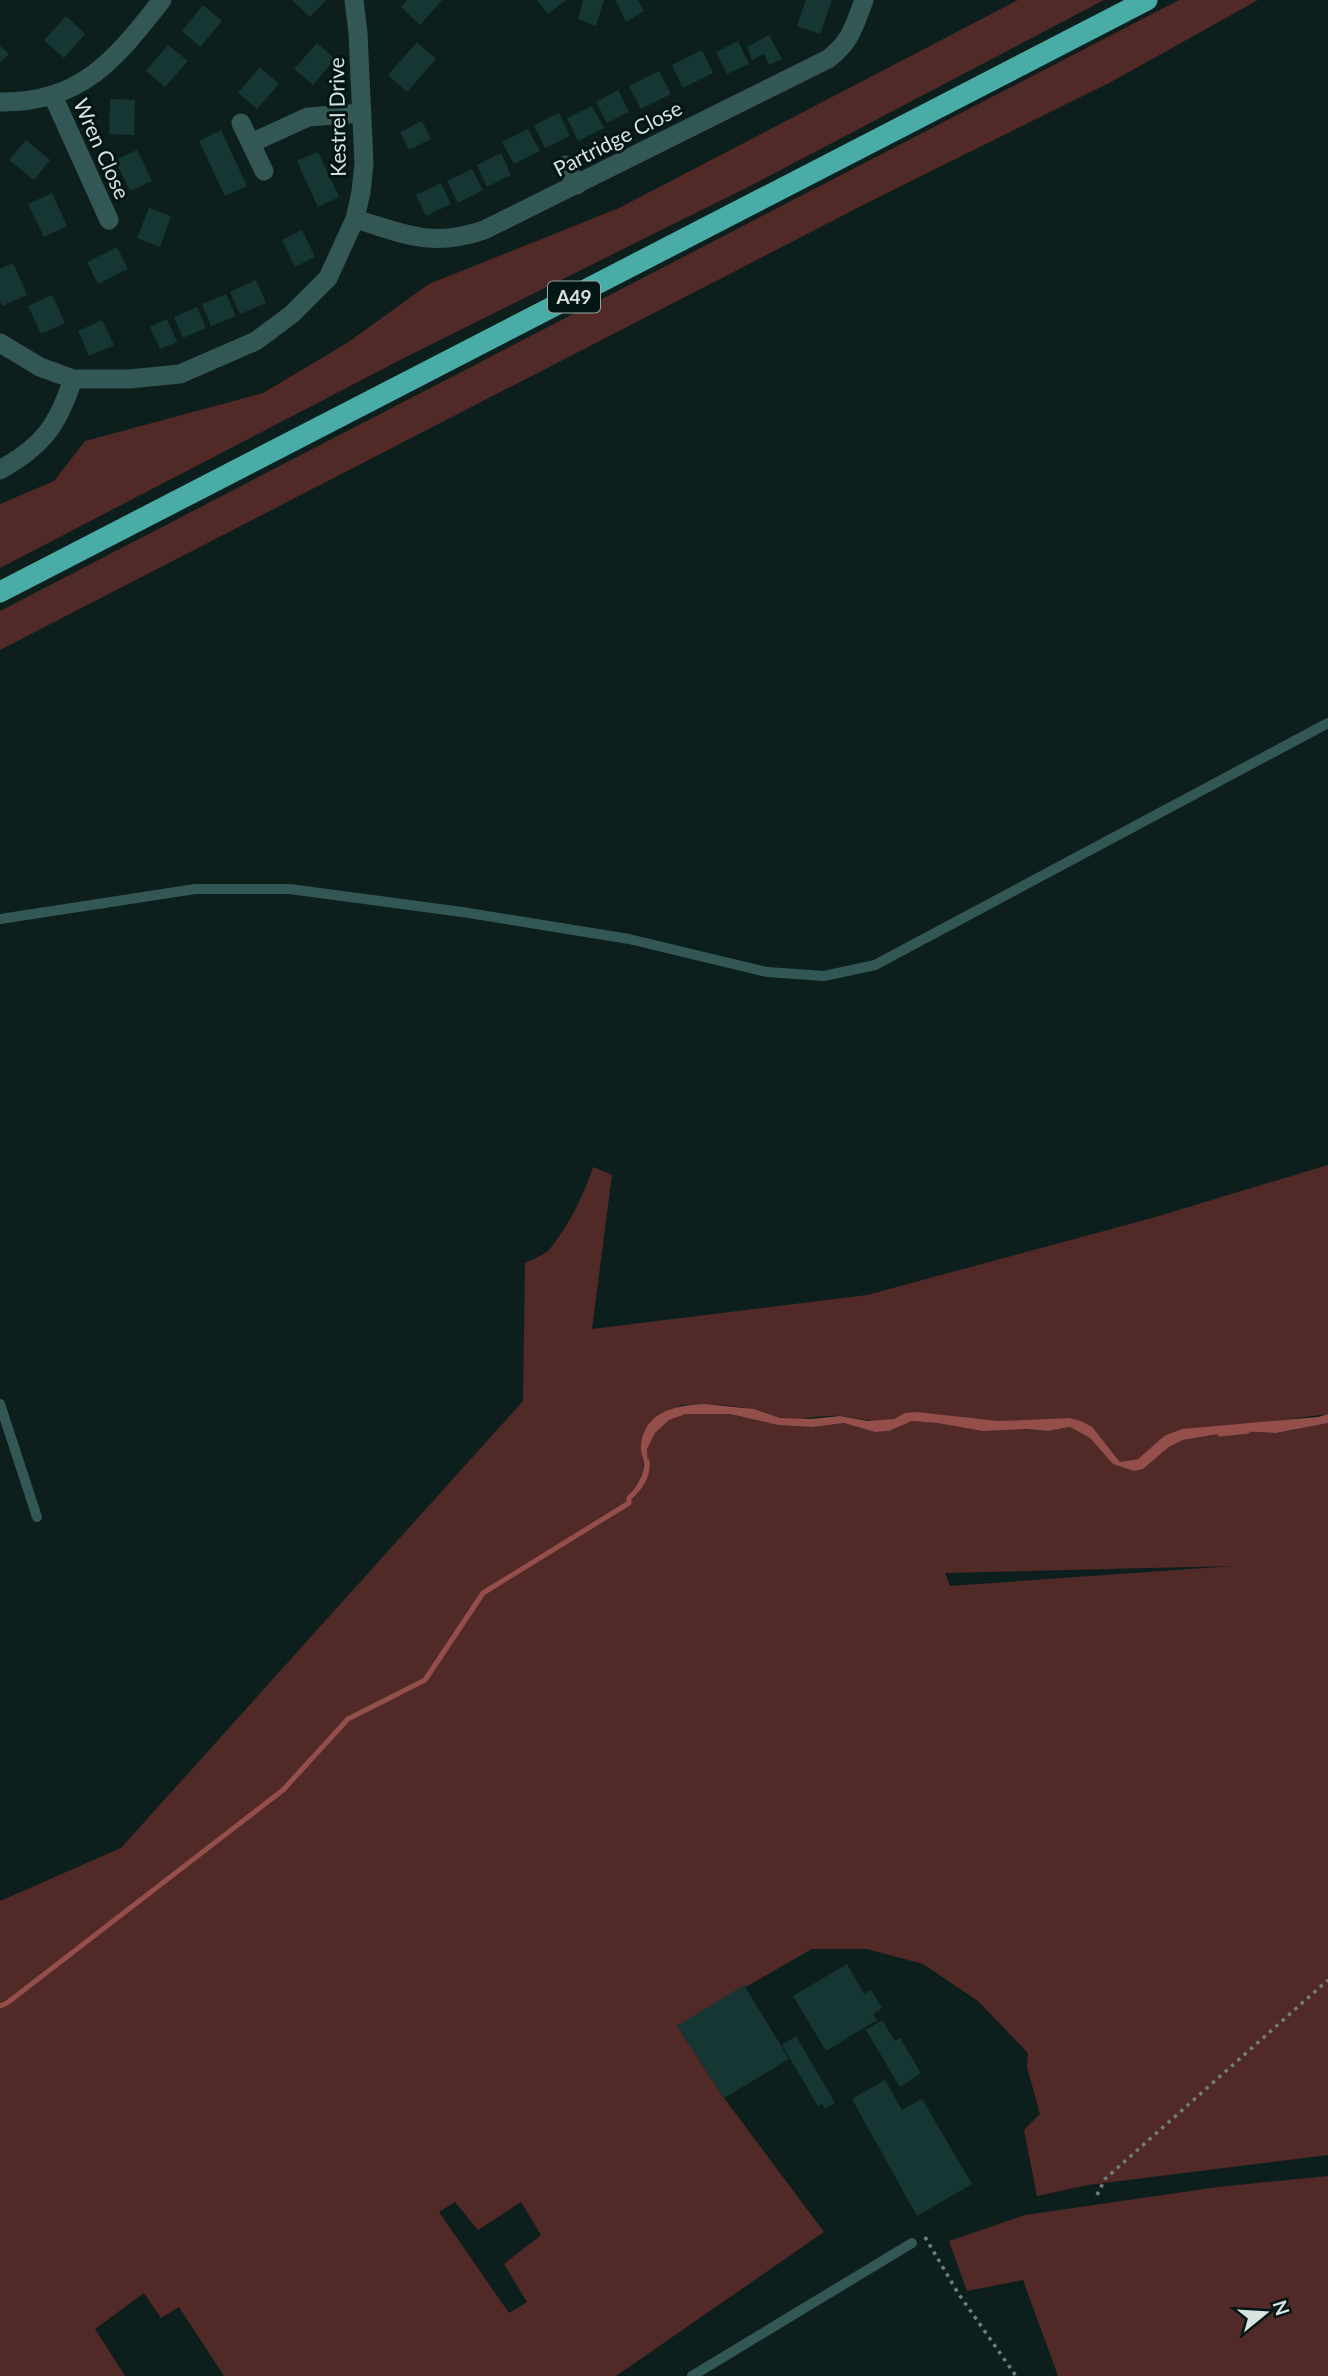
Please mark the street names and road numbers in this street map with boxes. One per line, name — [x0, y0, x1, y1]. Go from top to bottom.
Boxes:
street label: Kestrel Drive — [323, 57, 350, 177]
street label: Wren Close — [69, 94, 136, 202]
street label: Partridge Close — [549, 95, 686, 181]
road number: A49 — [548, 282, 600, 312]

